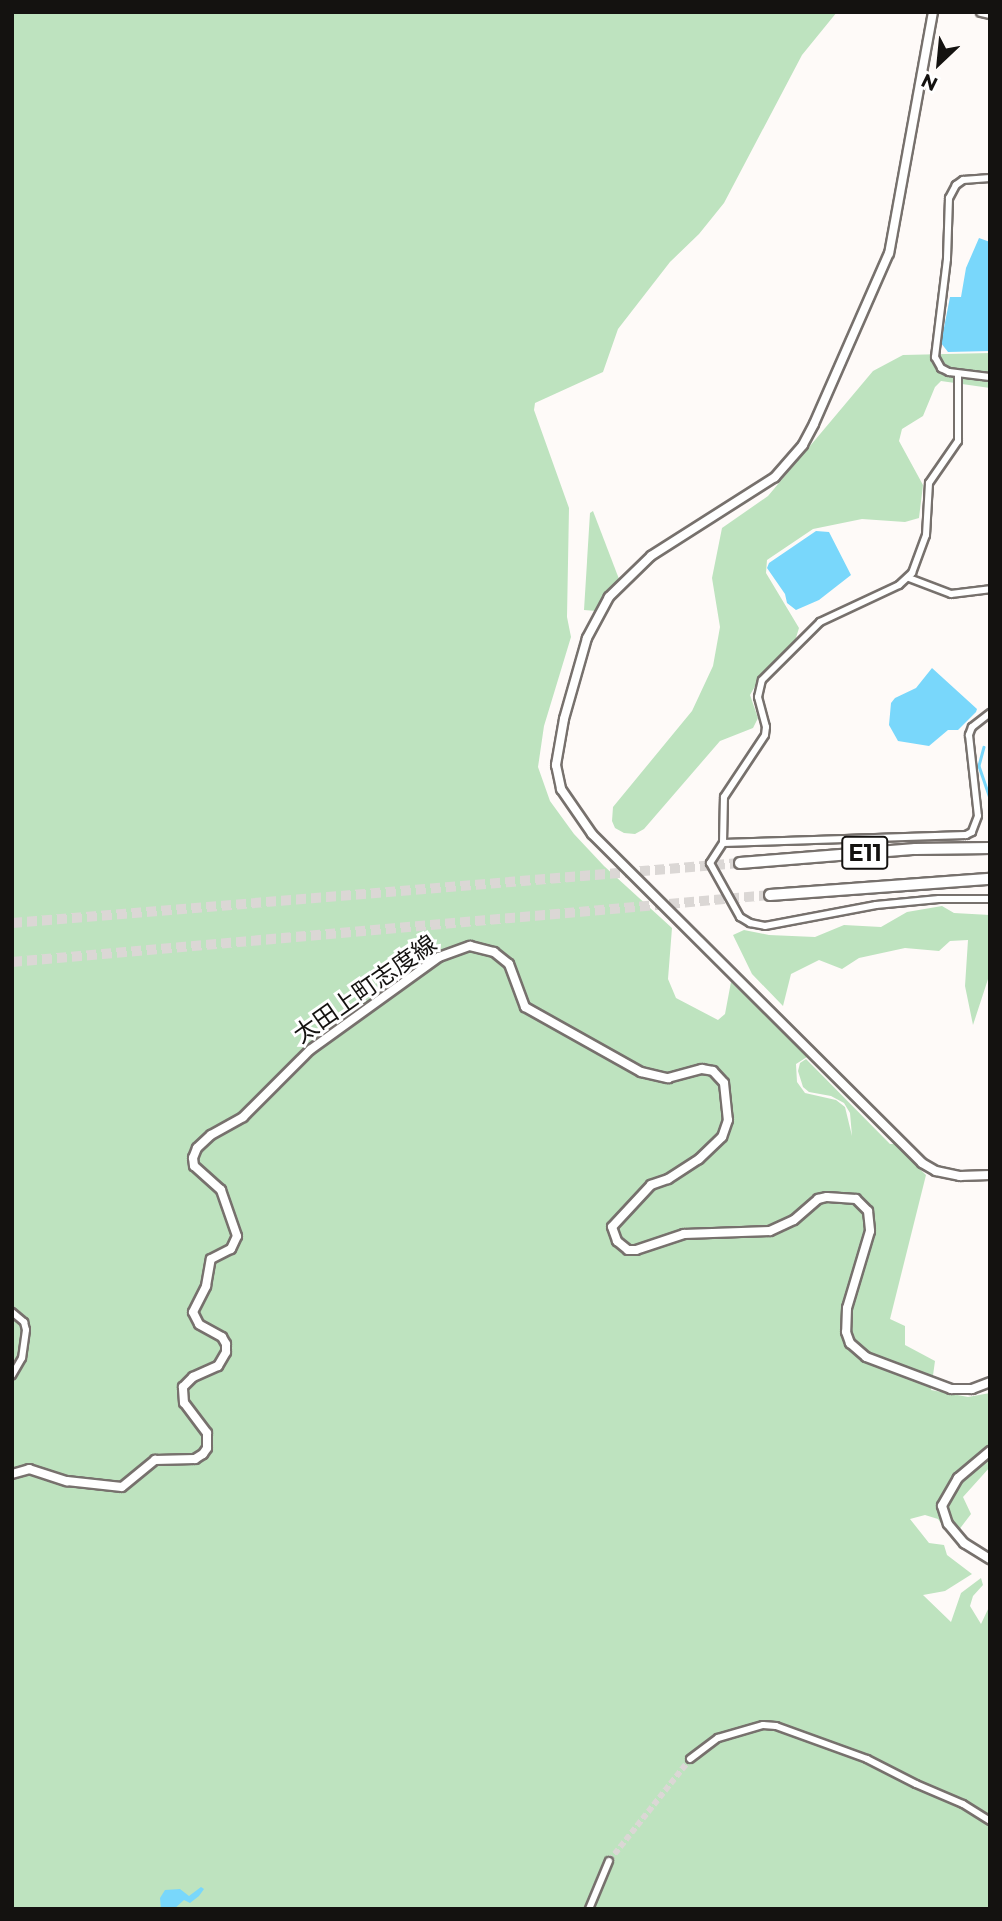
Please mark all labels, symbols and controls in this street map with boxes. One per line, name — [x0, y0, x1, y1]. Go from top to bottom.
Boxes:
north arrow — [904, 28, 974, 98]
text: N — [918, 69, 942, 96]
road number: E11 — [840, 834, 890, 873]
street label: 太田上町志度線 — [288, 929, 442, 1049]

